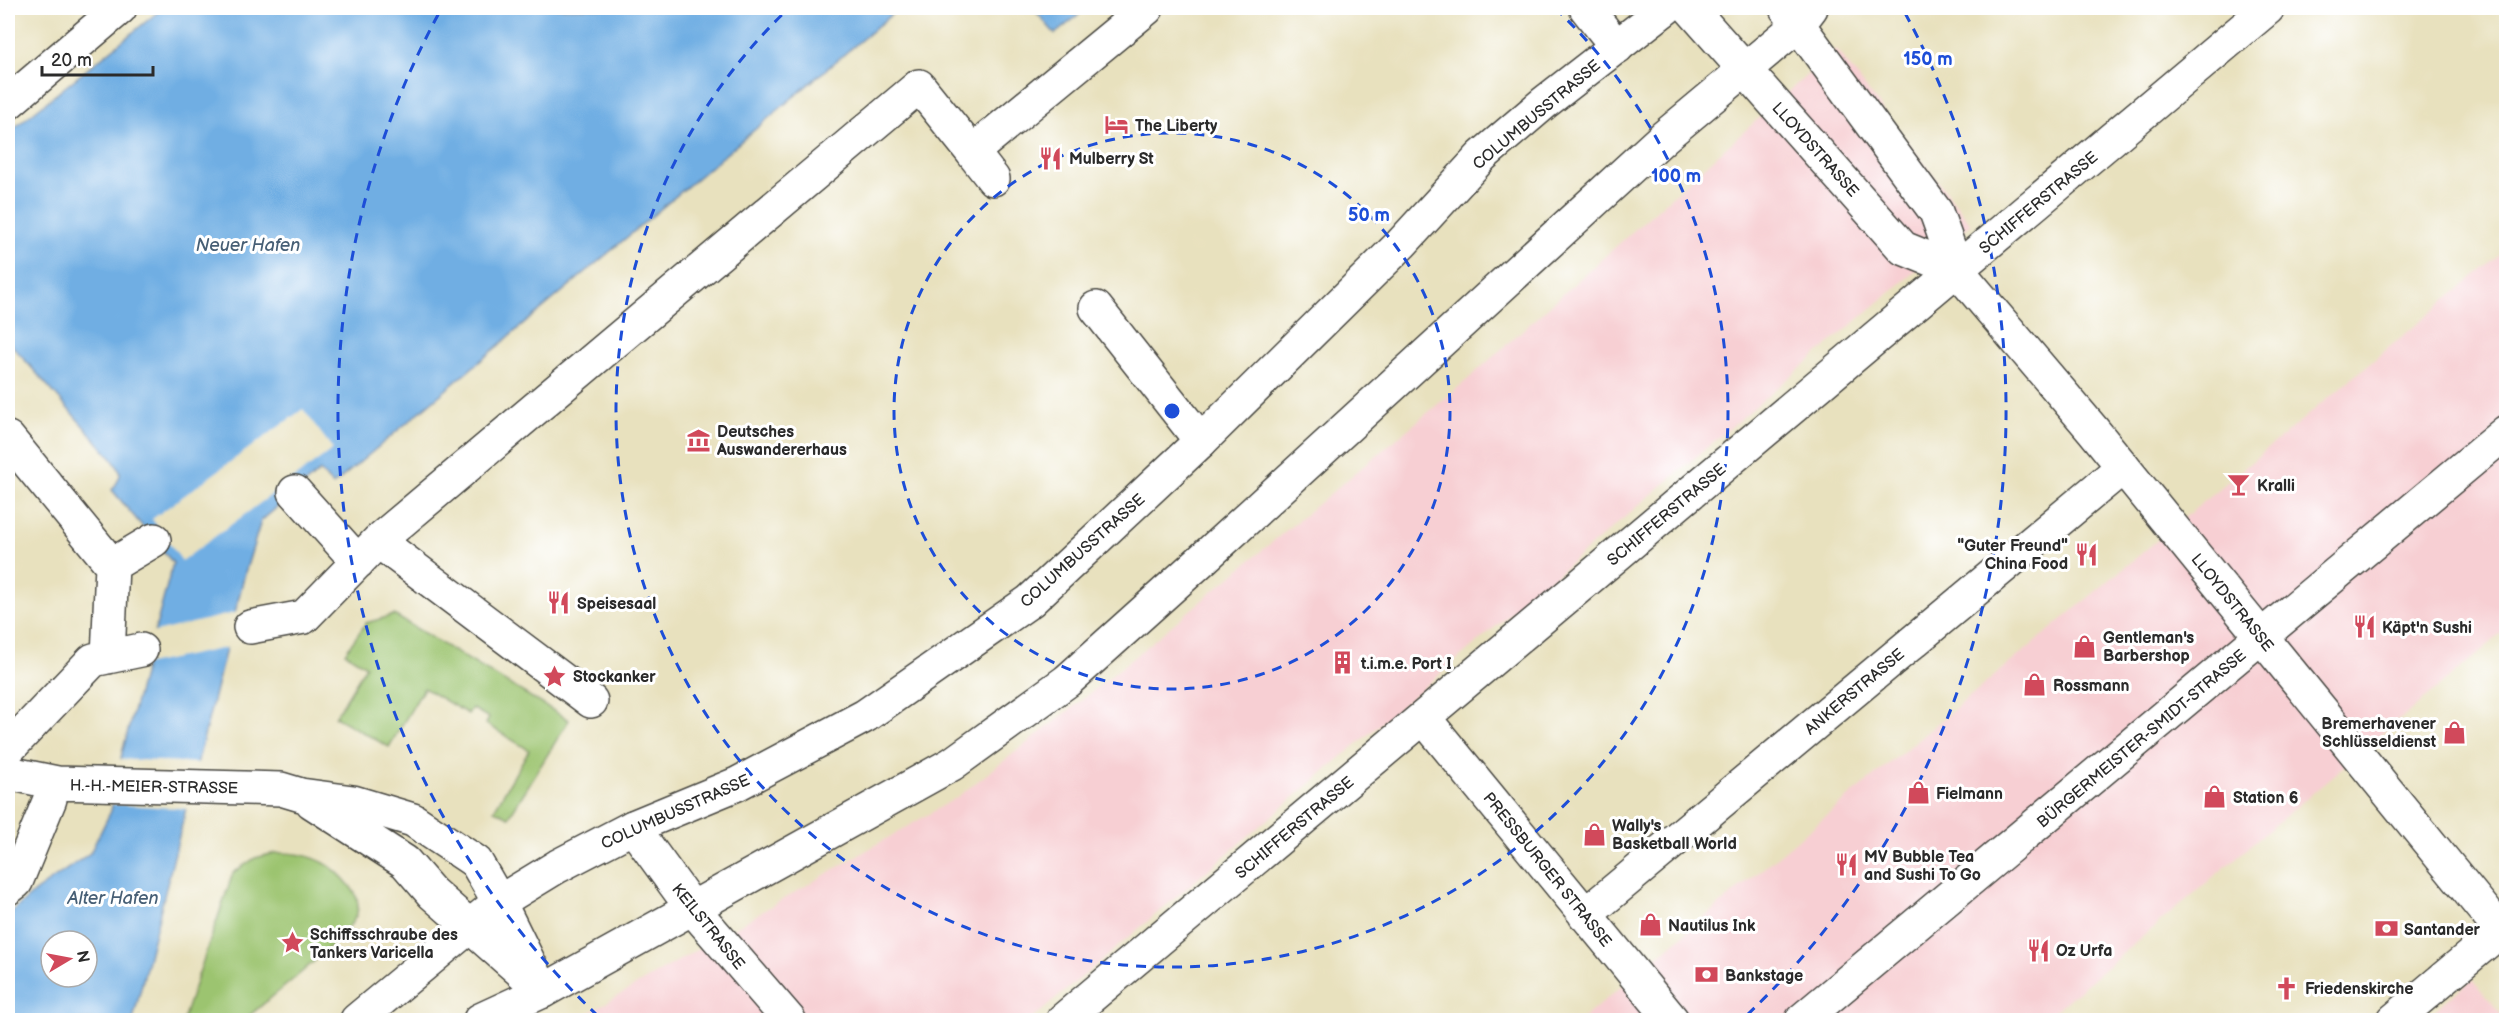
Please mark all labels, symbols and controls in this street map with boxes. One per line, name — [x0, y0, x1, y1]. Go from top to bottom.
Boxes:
scale bar — [42, 39, 153, 77]
text: 150 m — [1903, 49, 1953, 70]
text: 20 m — [51, 50, 92, 71]
street label: COLUMBUSSTRASSE — [1469, 56, 1605, 174]
street label: LLOYDSTRASSE — [1768, 99, 1862, 201]
hotel icon: The Liberty — [1104, 112, 1130, 138]
place label: The Liberty — [1135, 117, 1218, 136]
restaurant icon: Mulberry St — [1038, 145, 1064, 171]
street label: SCHIFFERSTRASSE — [1976, 148, 2102, 258]
place label: Mulberry St — [1069, 150, 1154, 169]
text: 100 m — [1651, 166, 1701, 187]
text: 50 m — [1348, 205, 1390, 226]
water label: Neuer Hafen — [196, 235, 300, 256]
centre of rings — [1162, 401, 1182, 421]
place label: Deutsches Auswandererhaus — [716, 423, 847, 460]
museum icon: Deutsches Auswandererhaus — [686, 427, 712, 453]
street label: SCHIFFERSTRASSE — [1604, 460, 1730, 570]
bar icon: Kralli — [2226, 472, 2252, 498]
place label: Kralli — [2257, 477, 2295, 496]
street label: COLUMBUSSTRASSE — [1017, 490, 1149, 612]
place label: "Guter Freund" China Food — [1957, 537, 2068, 574]
restaurant icon: "Guter Freund" China Food — [2073, 541, 2099, 567]
street label: LLOYDSTRASSE — [2187, 550, 2277, 656]
restaurant icon: Speisesaal — [546, 590, 572, 616]
place label: Speisesaal — [577, 595, 656, 614]
restaurant icon: Käpt'n Sushi — [2351, 614, 2377, 640]
place label: Käpt'n Sushi — [2382, 619, 2472, 638]
place label: Gentleman's Barbershop — [2103, 629, 2194, 666]
shop icon: Gentleman's Barbershop — [2072, 633, 2098, 659]
street label: BÜRGERMEISTER-SMIDT-STRASSE — [2032, 644, 2250, 832]
street label: ANKERSTRASSE — [1801, 645, 1909, 739]
building icon: t.i.m.e. Port I — [1330, 650, 1356, 676]
place label: t.i.m.e. Port I — [1360, 655, 1452, 674]
place icon: Stockanker — [542, 663, 568, 689]
place label: Stockanker — [573, 668, 656, 687]
shop icon: Rossmann — [2022, 672, 2048, 698]
place label: Rossmann — [2053, 677, 2130, 696]
place label: Bremerhavener Schlüsseldienst — [2321, 715, 2437, 752]
shop icon: Bremerhavener Schlüsseldienst — [2441, 719, 2467, 745]
street label: COLUMBUSSTRASSE — [598, 771, 753, 854]
street label: SCHIFFERSTRASSE — [1232, 773, 1358, 883]
street label: H.-H.-MEIER-STRASSE — [70, 777, 238, 798]
shop icon: Fielmann — [1905, 780, 1931, 806]
shop icon: Station 6 — [2202, 784, 2228, 810]
place label: Fielmann — [1936, 785, 2003, 804]
street label: PRESSBURGER STRASSE — [1479, 789, 1615, 951]
place label: Station 6 — [2233, 789, 2299, 808]
place label: Wally's Basketball World — [1612, 817, 1737, 854]
shop icon: Wally's Basketball World — [1581, 821, 1607, 847]
place label: MV Bubble Tea and Sushi To Go — [1864, 848, 1981, 885]
restaurant icon: MV Bubble Tea and Sushi To Go — [1833, 852, 1859, 878]
street label: KEILSTRASSE — [667, 880, 748, 974]
water label: Alter Hafen — [67, 888, 158, 909]
shop icon: Nautilus Ink — [1637, 912, 1663, 938]
bank icon: Santander — [2373, 916, 2399, 942]
place label: Nautilus Ink — [1668, 917, 1756, 936]
place label: Santander — [2404, 921, 2481, 940]
place label: Schiffsschraube des Tankers Varicella — [310, 926, 458, 963]
north arrow — [39, 929, 99, 989]
place icon: Schiffsschraube des Tankers Varicella — [279, 930, 305, 956]
restaurant icon: Oz Urfa — [2025, 937, 2051, 963]
place label: Oz Urfa — [2056, 942, 2112, 961]
text: N — [72, 949, 93, 964]
bank icon: Bankstage — [1694, 962, 1720, 988]
place label: Bankstage — [1725, 967, 1803, 986]
church icon: Friedenskirche — [2274, 975, 2300, 1001]
place label: Friedenskirche — [2305, 980, 2414, 999]

